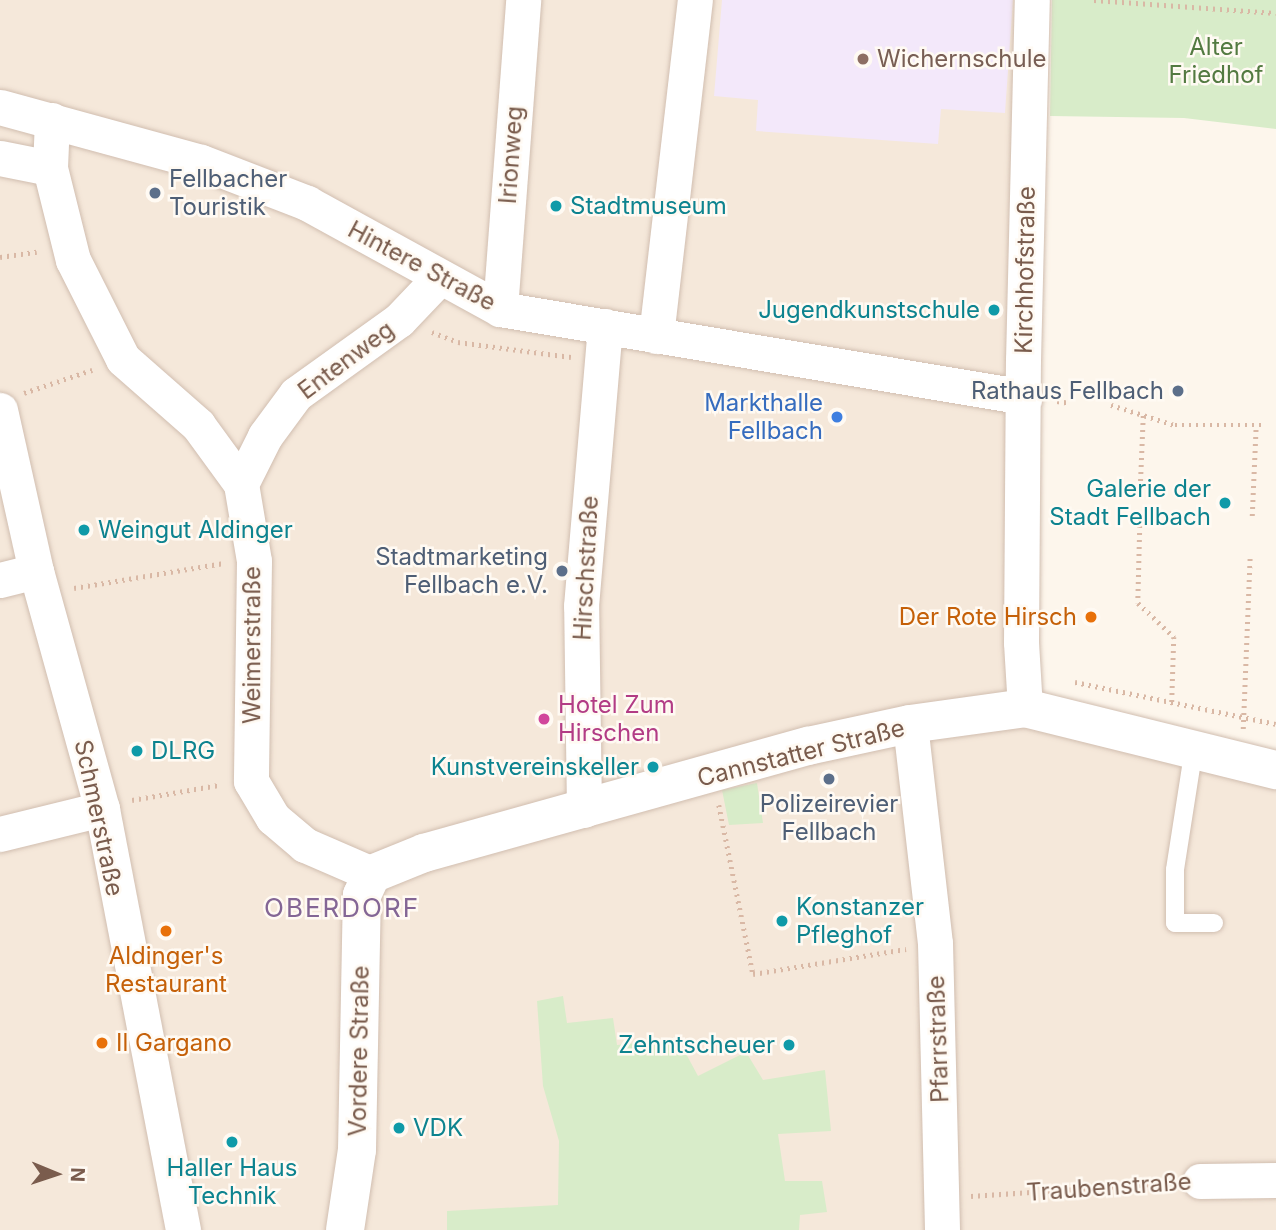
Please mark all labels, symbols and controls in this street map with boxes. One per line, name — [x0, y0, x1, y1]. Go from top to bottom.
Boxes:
park label: Alter Friedhof — [1169, 33, 1263, 89]
place label: Wichernschule — [877, 45, 1047, 73]
marker: Wichernschule — [855, 51, 871, 67]
street label: Irionweg — [493, 105, 529, 205]
place label: Fellbacher Touristik — [169, 165, 287, 221]
marker: Fellbacher Touristik — [147, 185, 163, 201]
street label: Kirchhofstraße — [1009, 186, 1041, 354]
place label: Stadtmuseum — [570, 192, 727, 220]
marker: Stadtmuseum — [548, 198, 564, 214]
street label: Hintere Straße — [343, 215, 501, 317]
place label: Jugendkunstschule — [758, 296, 980, 324]
marker: Jugendkunstschule — [986, 302, 1002, 318]
street label: Entenweg — [292, 315, 400, 405]
place label: Rathaus Fellbach — [971, 377, 1164, 405]
marker: Rathaus Fellbach — [1170, 383, 1186, 399]
place label: Markthalle Fellbach — [704, 389, 823, 445]
marker: Markthalle Fellbach — [829, 409, 845, 425]
place label: Galerie der Stadt Fellbach — [1049, 475, 1211, 531]
street label: Hirschstraße — [568, 495, 604, 641]
marker: Galerie der Stadt Fellbach — [1217, 495, 1233, 511]
place label: Weingut Aldinger — [98, 516, 293, 544]
marker: Weingut Aldinger — [76, 522, 92, 538]
place label: Stadtmarketing Fellbach e.V. — [375, 543, 548, 599]
marker: Stadtmarketing Fellbach e.V. — [554, 563, 570, 579]
street label: Weimerstraße — [238, 566, 266, 724]
place label: Der Rote Hirsch — [899, 603, 1077, 631]
marker: Der Rote Hirsch — [1083, 609, 1099, 625]
place label: Hotel Zum Hirschen — [558, 691, 675, 747]
marker: Hotel Zum Hirschen — [536, 711, 552, 727]
street label: Cannstatter Straße — [694, 713, 908, 793]
street label: Schmerstraße — [68, 737, 130, 899]
place label: DLRG — [151, 737, 215, 765]
marker: DLRG — [129, 743, 145, 759]
place label: Kunstvereinskeller — [431, 753, 639, 781]
marker: Kunstvereinskeller — [645, 759, 661, 775]
marker: Polizeirevier Fellbach — [821, 771, 837, 787]
place label: Polizeirevier Fellbach — [760, 790, 898, 846]
district label: OBERDORF — [265, 892, 419, 924]
place label: Konstanzer Pfleghof — [796, 893, 924, 949]
marker: Konstanzer Pfleghof — [774, 913, 790, 929]
marker: Aldinger's Restaurant — [158, 923, 174, 939]
place label: Aldinger's Restaurant — [105, 942, 227, 998]
street label: Vordere Straße — [343, 965, 375, 1137]
street label: Pfarrstraße — [921, 975, 955, 1103]
place label: Il Gargano — [116, 1029, 232, 1057]
place label: Zehntscheuer — [618, 1031, 775, 1059]
marker: Il Gargano — [94, 1035, 110, 1051]
marker: Zehntscheuer — [781, 1037, 797, 1053]
place label: VDK — [413, 1114, 463, 1142]
marker: VDK — [391, 1120, 407, 1136]
marker: Haller Haus Technik — [224, 1134, 240, 1150]
north arrow — [21, 1139, 91, 1209]
place label: Haller Haus Technik — [167, 1154, 297, 1210]
text: N — [66, 1167, 89, 1182]
street label: Traubenstraße — [1025, 1167, 1193, 1207]

